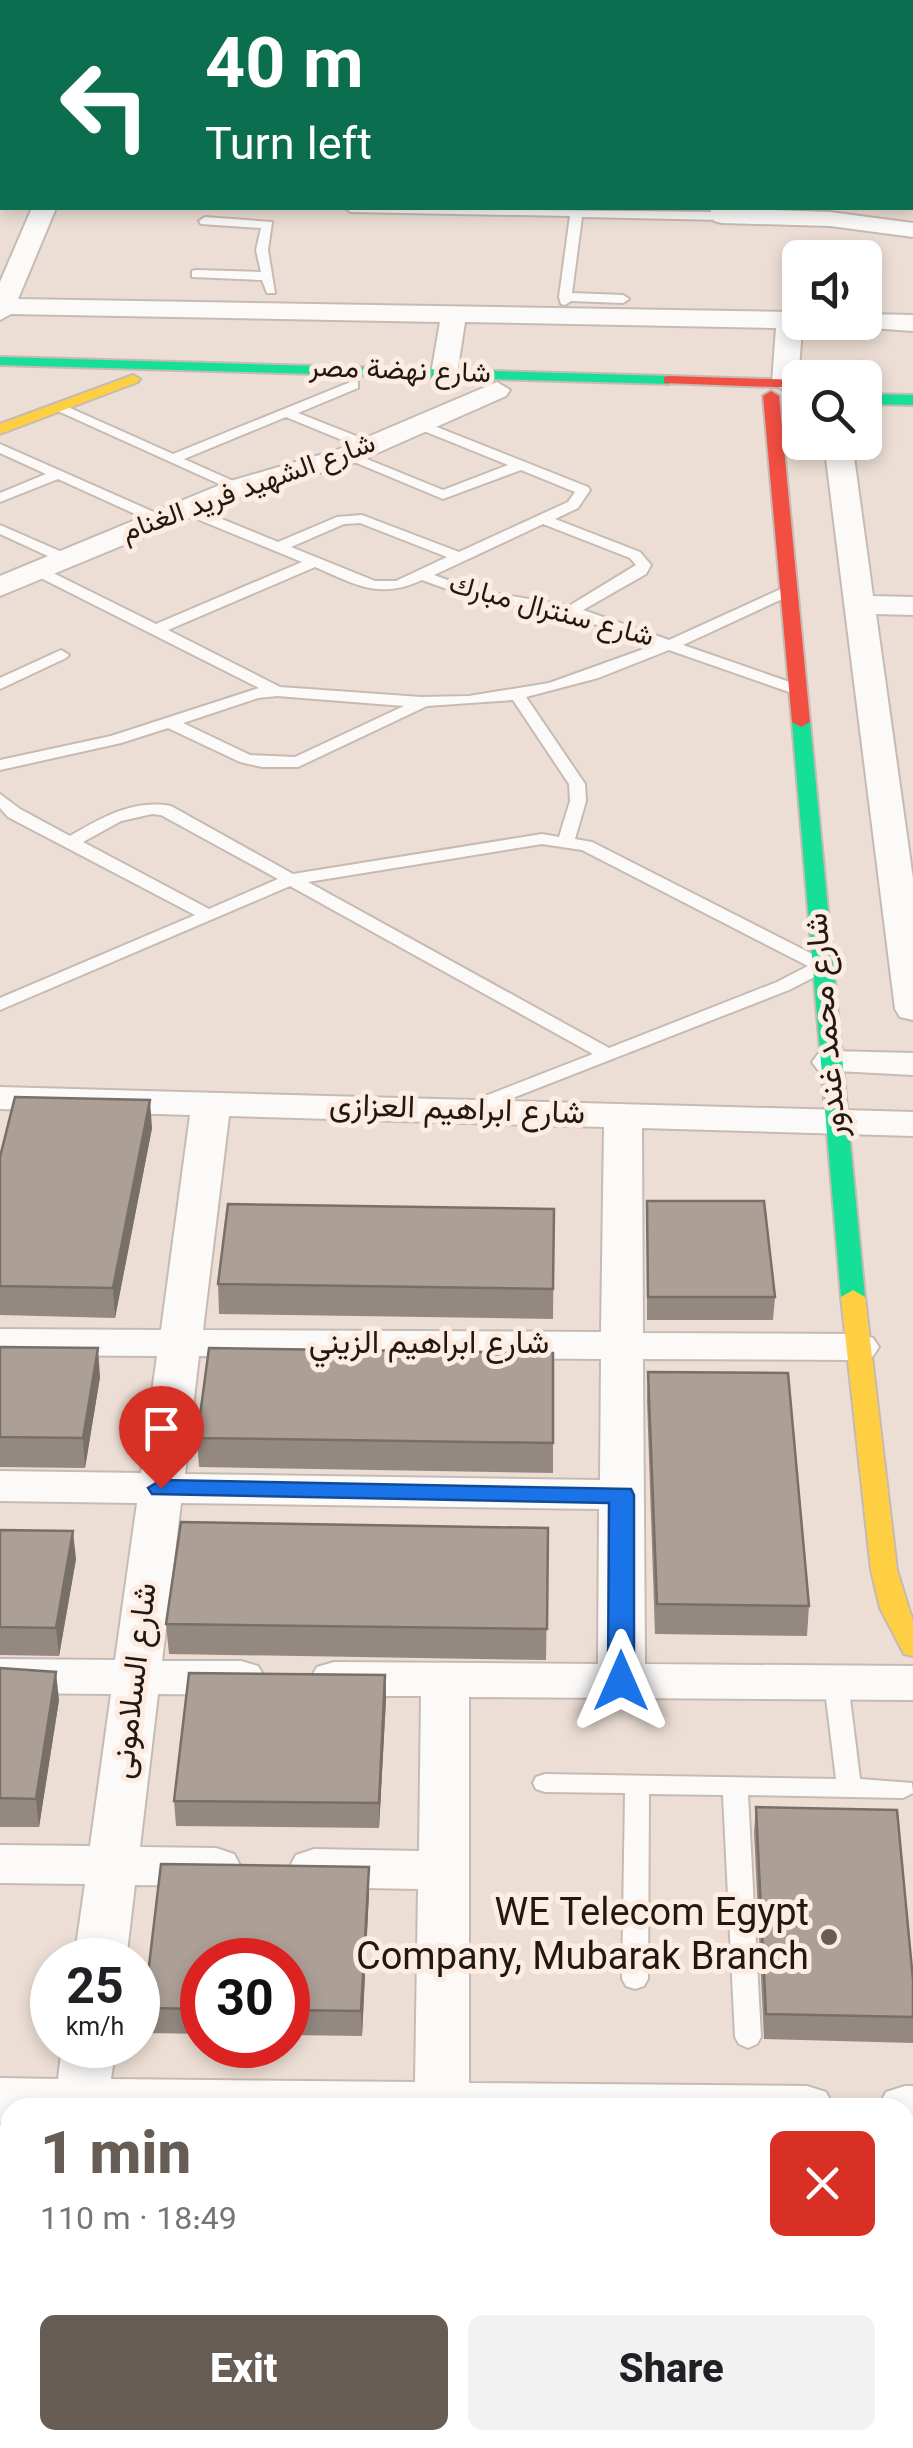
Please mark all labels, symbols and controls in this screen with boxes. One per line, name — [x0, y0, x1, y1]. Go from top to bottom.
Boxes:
text: 40 m — [205, 15, 364, 125]
icon: left — [40, 40, 170, 170]
text: Turn left — [205, 113, 372, 183]
map controls — [782, 240, 882, 460]
button: sound — [782, 240, 882, 340]
street label: شارع نهضة مصر — [307, 347, 492, 397]
button: search — [782, 360, 882, 460]
street label: شارع الشهيد فريد الغنام — [116, 423, 382, 555]
street label: شارع سنترال مبارك — [444, 564, 658, 660]
street label: شارع محمد غندور — [793, 911, 863, 1140]
street label: شارع ابراهيم العزازى — [328, 1082, 586, 1140]
street label: شارع ابراهيم الزيني — [309, 1320, 549, 1370]
pin — [119, 1386, 204, 1489]
icon: arrive — [134, 1401, 189, 1456]
street label: شارع السلامونى — [99, 1580, 173, 1782]
position arrow — [569, 1629, 673, 1733]
place label: WE Telecom Egypt Company, Mubarak Branch — [356, 1886, 809, 1989]
marker: WE Telecom Egypt Company, Mubarak Branch — [818, 1926, 840, 1948]
speed limit sign: 30 — [180, 1938, 310, 2068]
text: 25 — [66, 1952, 124, 2030]
text: km/h — [66, 2009, 124, 2048]
text: 1 min — [40, 2111, 191, 2205]
button: close — [770, 2131, 875, 2236]
text: 110 m · 18:49 — [40, 2196, 237, 2246]
button: Exit — [40, 2315, 448, 2430]
button: Share — [468, 2315, 875, 2430]

